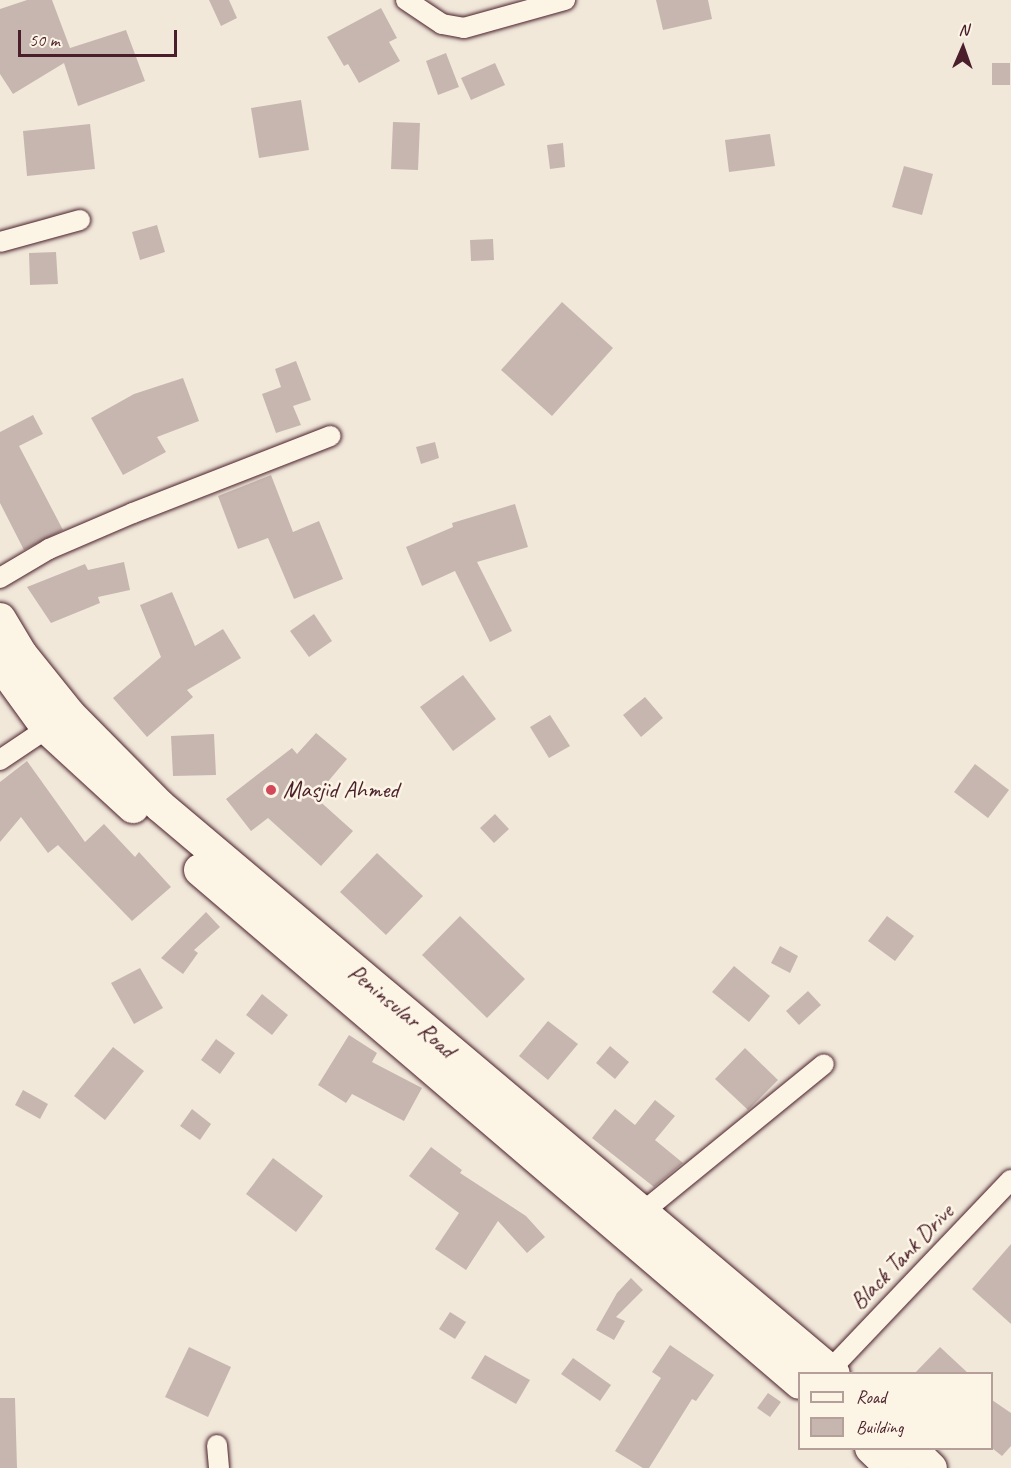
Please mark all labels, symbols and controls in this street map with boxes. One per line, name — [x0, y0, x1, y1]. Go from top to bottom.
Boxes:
scale bar — [21, 18, 180, 56]
north arrow — [933, 18, 993, 78]
text: N — [958, 20, 969, 40]
text: 50 m — [29, 29, 60, 51]
place label: Masjid Ahmed — [283, 776, 399, 804]
marker: Masjid Ahmed — [264, 783, 278, 797]
street label: Peninsular Road — [343, 958, 461, 1064]
street label: Black Tank Drive — [844, 1197, 960, 1317]
legend — [798, 1372, 993, 1450]
text: Road — [856, 1386, 886, 1408]
text: Building — [856, 1416, 903, 1438]

